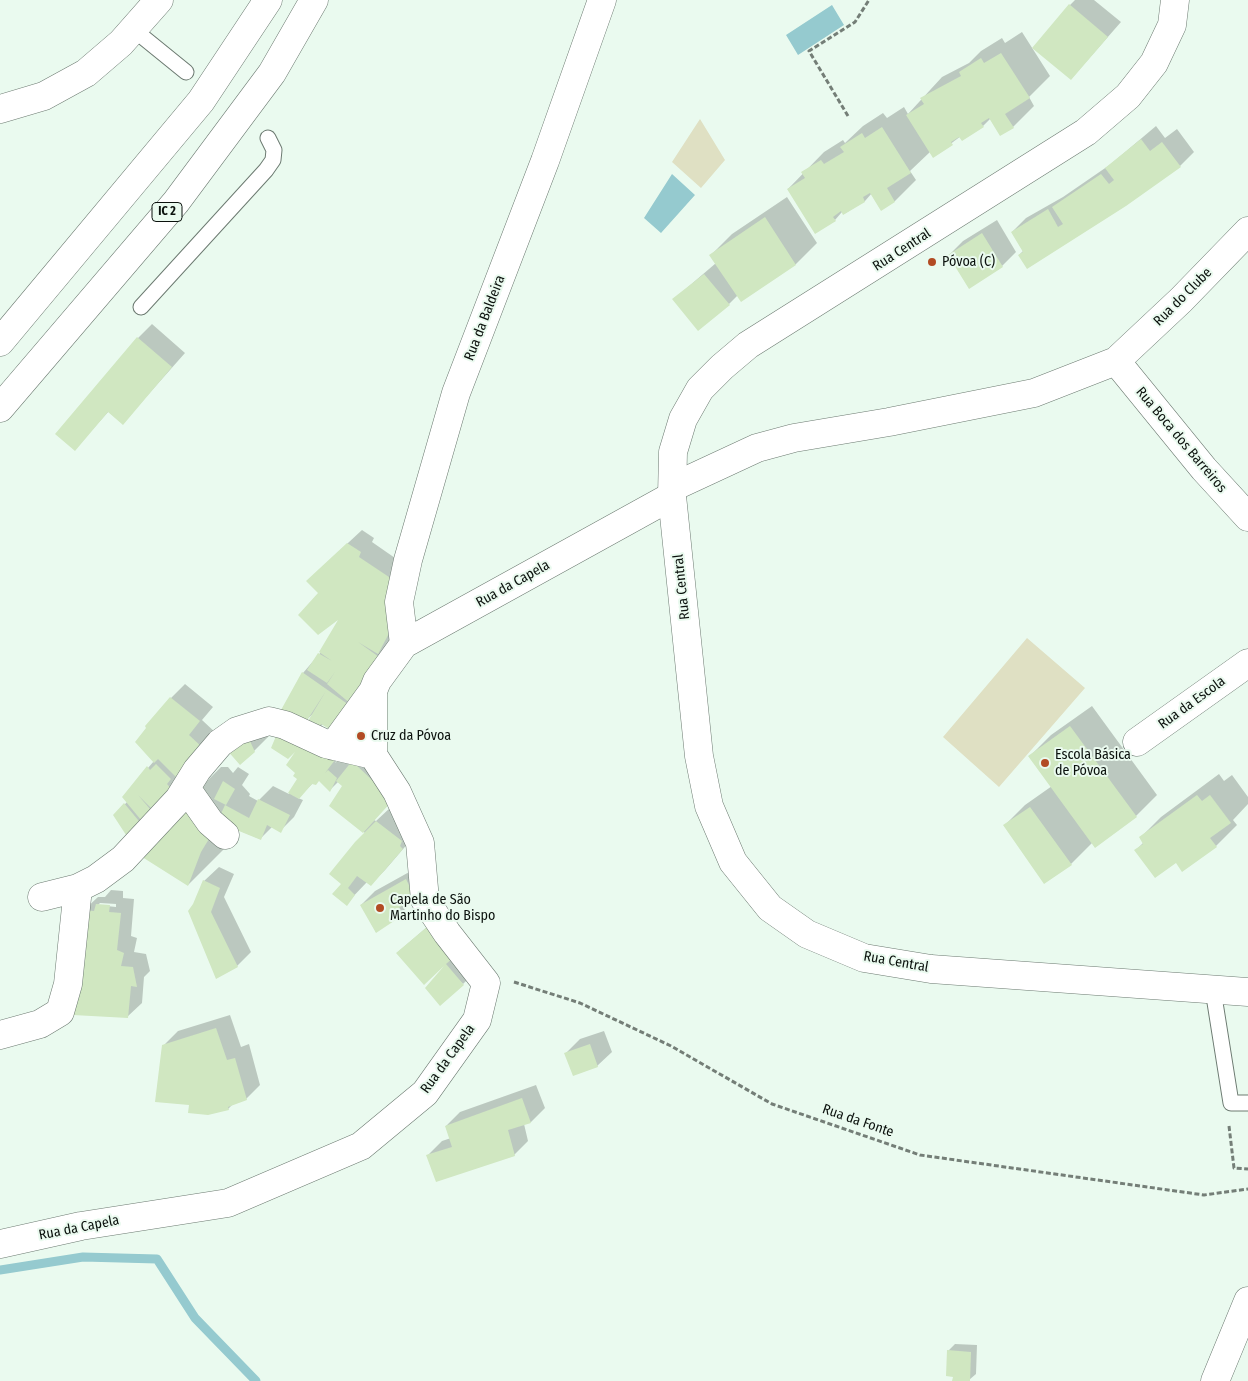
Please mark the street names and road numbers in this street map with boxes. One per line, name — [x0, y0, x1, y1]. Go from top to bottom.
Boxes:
road number: IC 2 — [152, 202, 182, 222]
street label: Rua Central — [870, 225, 934, 275]
street label: Rua do Clube — [1150, 264, 1216, 330]
street label: Rua da Baldeira — [461, 273, 509, 363]
street label: Rua Boca dos Barreiros — [1132, 384, 1230, 496]
street label: Rua Central — [670, 553, 694, 621]
street label: Rua da Capela — [473, 557, 553, 611]
street label: Rua da Escola — [1155, 673, 1229, 733]
street label: Rua Central — [862, 948, 930, 976]
street label: Rua da Capela — [417, 1021, 479, 1097]
street label: Rua da Fonte — [820, 1101, 896, 1141]
street label: Rua da Capela — [37, 1212, 121, 1244]

